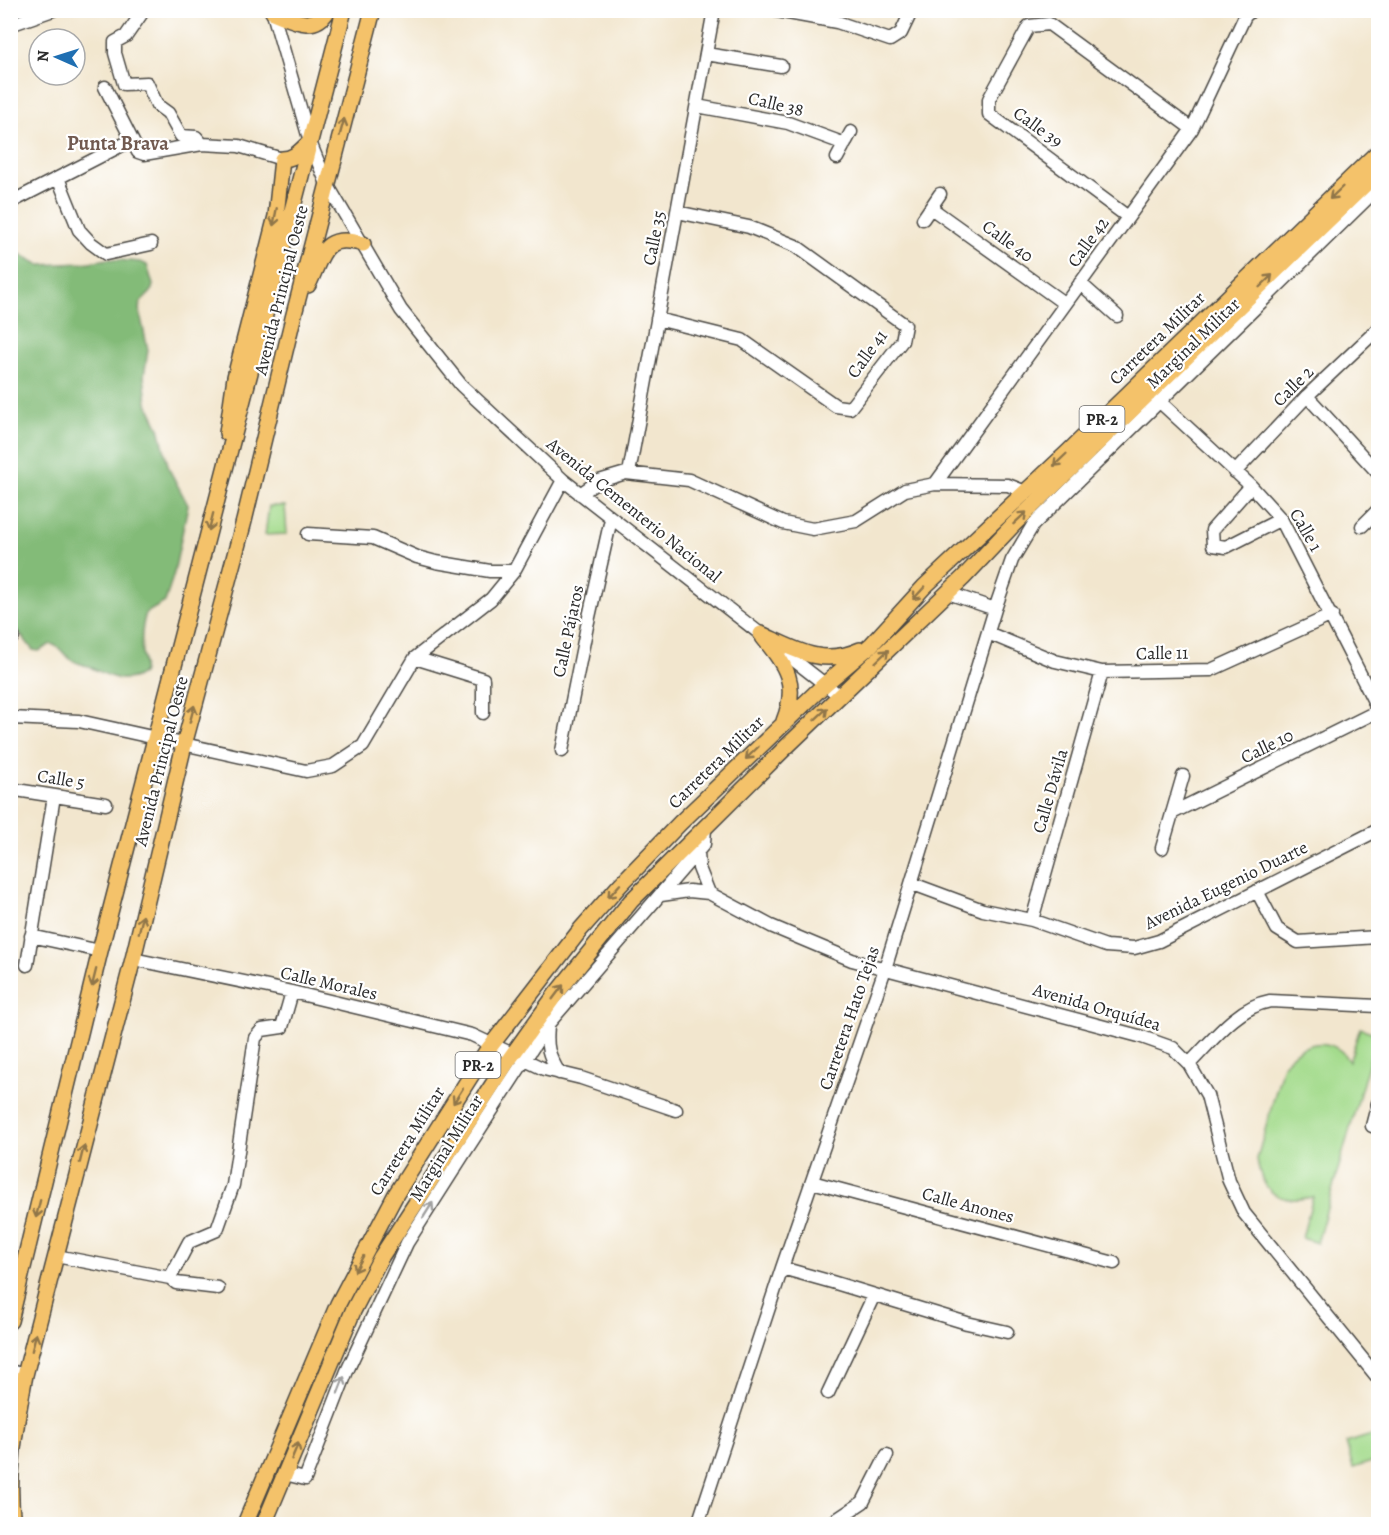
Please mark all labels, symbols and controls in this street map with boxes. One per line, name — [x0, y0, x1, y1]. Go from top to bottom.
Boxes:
north arrow — [27, 27, 87, 87]
text: N — [32, 50, 54, 63]
street label: Calle 38 — [746, 86, 806, 122]
street label: Calle 39 — [1008, 101, 1068, 153]
one-way arrow — [337, 118, 348, 137]
district label: Punta Brava — [67, 130, 169, 157]
one-way arrow — [1329, 185, 1344, 200]
street label: Avenida Principal Oeste — [248, 202, 314, 378]
one-way arrow — [269, 206, 280, 226]
street label: Calle 35 — [637, 209, 671, 267]
street label: Calle 42 — [1062, 212, 1115, 272]
street label: Calle 40 — [978, 214, 1038, 268]
one-way arrow — [1259, 273, 1274, 288]
street label: Carretera Militar — [1104, 286, 1210, 390]
street label: Marginal Militar — [1141, 292, 1245, 394]
street label: Calle 41 — [841, 325, 893, 383]
street label: Calle 2 — [1267, 360, 1319, 412]
road number: PR-2 — [1080, 406, 1124, 432]
street label: Avenida Cementerio Nacional — [541, 431, 727, 588]
one-way arrow — [1053, 452, 1068, 467]
street label: Calle 1 — [1284, 504, 1328, 556]
one-way arrow — [1012, 511, 1027, 525]
one-way arrow — [205, 513, 216, 532]
street label: Calle Pájaros — [547, 583, 589, 679]
one-way arrow — [911, 586, 926, 601]
street label: Calle 11 — [1136, 641, 1188, 665]
one-way arrow — [875, 649, 890, 663]
street label: Avenida Principal Oeste — [128, 673, 194, 849]
one-way arrow — [187, 705, 199, 724]
one-way arrow — [814, 707, 829, 721]
street label: Carretera Militar — [663, 710, 769, 814]
street label: Calle 10 — [1237, 723, 1297, 769]
street label: Calle Dávila — [1027, 745, 1074, 836]
one-way arrow — [745, 746, 760, 760]
street label: Calle 5 — [36, 763, 86, 795]
street label: Avenida Eugenio Duarte — [1140, 835, 1312, 935]
one-way arrow — [607, 883, 621, 898]
one-way arrow — [136, 915, 147, 934]
street label: Carretera Hato Tejas — [813, 943, 885, 1093]
street label: Calle Morales — [278, 960, 380, 1006]
one-way arrow — [87, 969, 99, 988]
street label: Avenida Orquídea — [1029, 977, 1164, 1037]
one-way arrow — [551, 984, 564, 1000]
road number: PR-2 — [456, 1052, 500, 1078]
street label: Carretera Militar — [364, 1082, 450, 1200]
one-way arrow — [452, 1087, 464, 1104]
street label: Marginal Militar — [404, 1090, 488, 1206]
one-way arrow — [77, 1144, 89, 1163]
street label: Calle Anones — [919, 1181, 1017, 1229]
one-way arrow — [31, 1199, 43, 1218]
one-way arrow — [423, 1202, 435, 1219]
one-way arrow — [353, 1255, 365, 1273]
one-way arrow — [28, 1333, 40, 1352]
one-way arrow — [337, 1376, 348, 1394]
one-way arrow — [290, 1442, 301, 1461]

